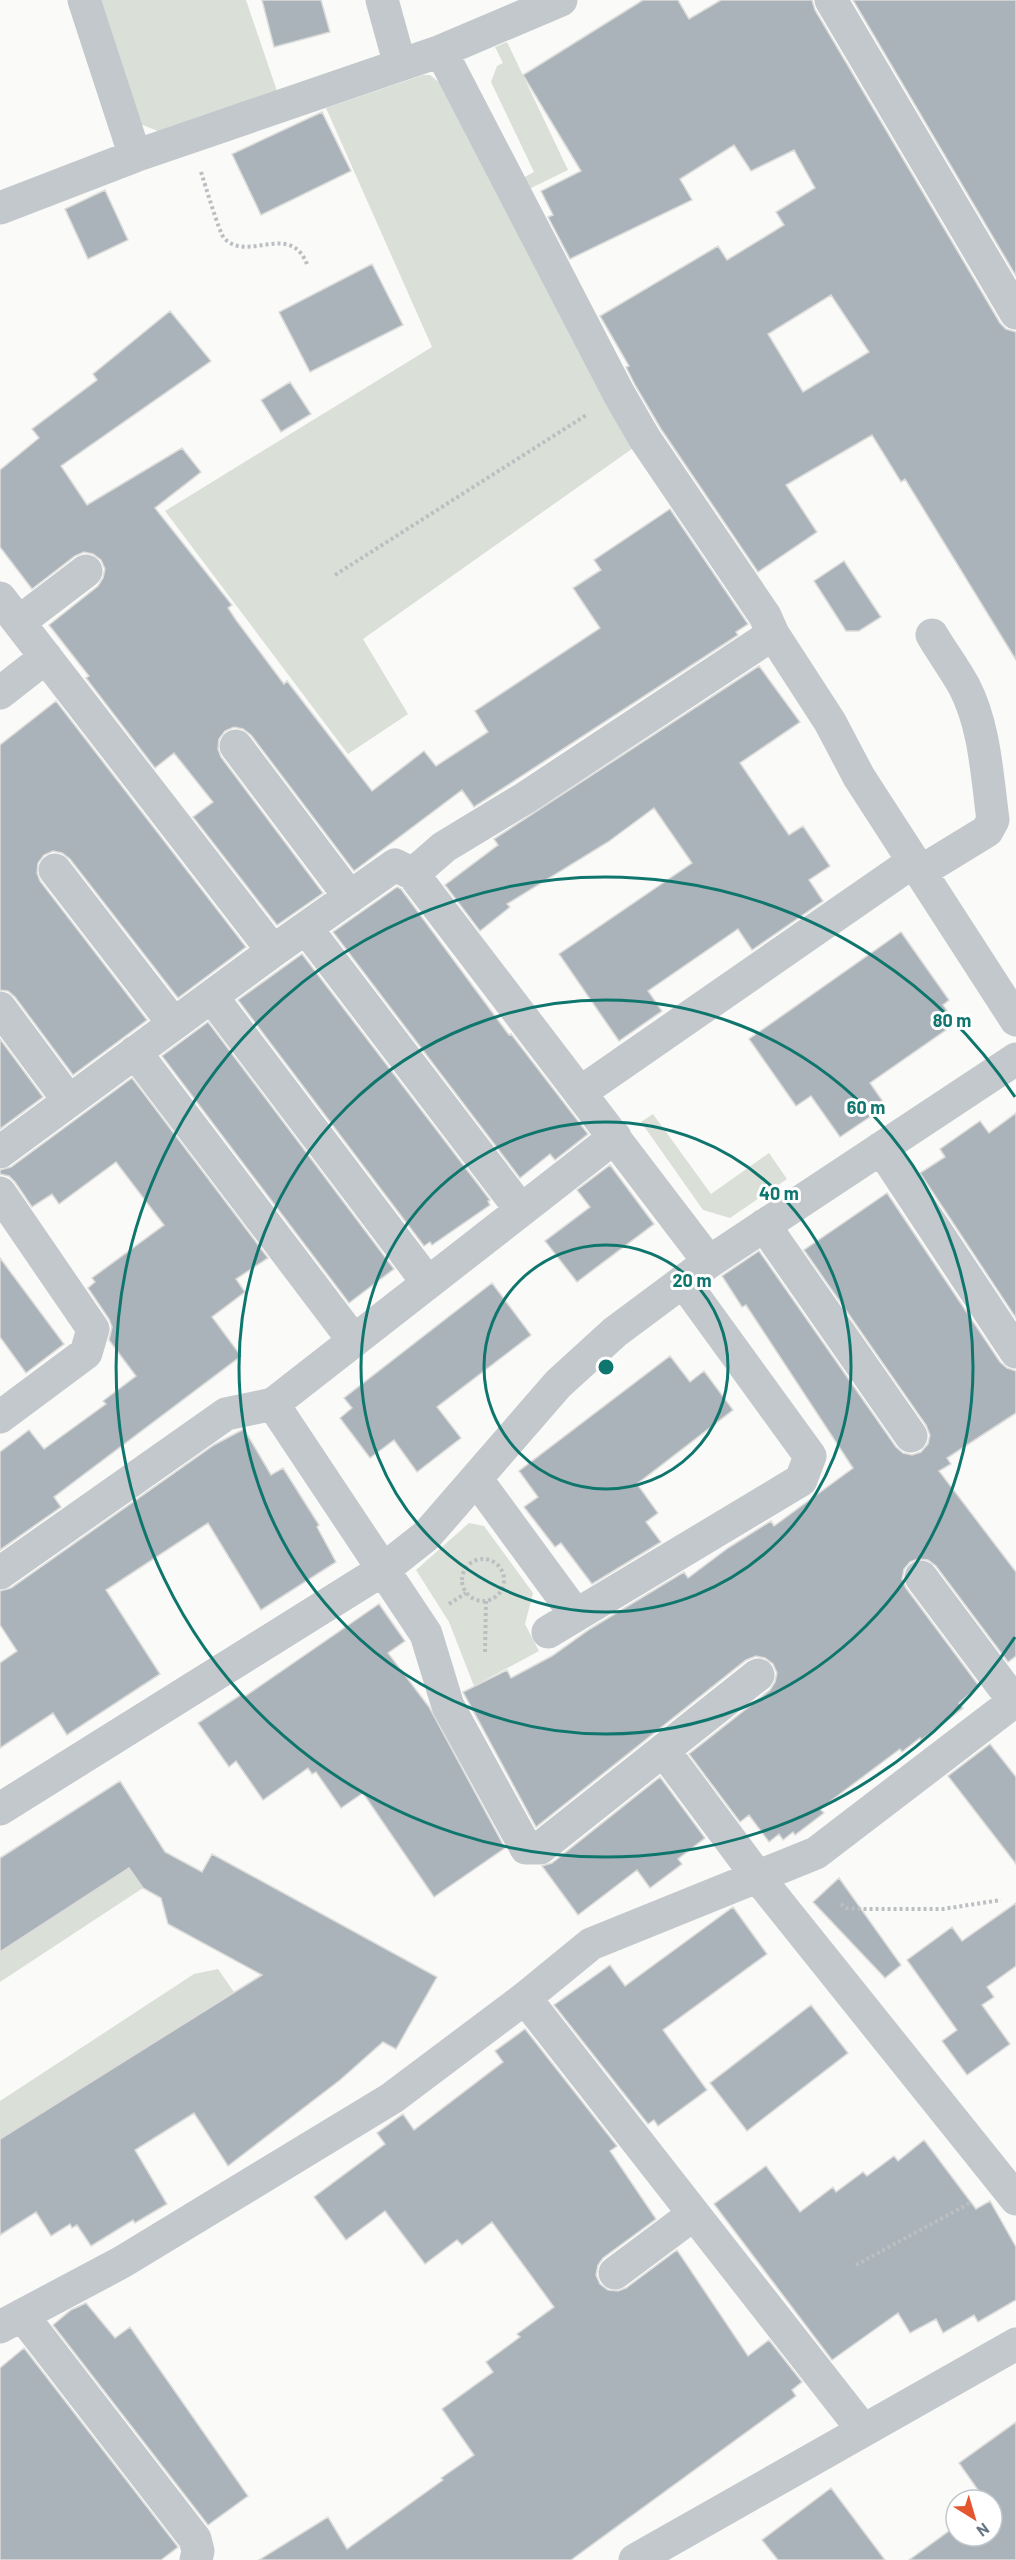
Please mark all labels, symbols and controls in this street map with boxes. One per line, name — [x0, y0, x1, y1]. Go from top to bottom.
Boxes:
text: 80 m — [933, 1009, 971, 1031]
text: 60 m — [847, 1096, 885, 1118]
text: 40 m — [759, 1182, 799, 1204]
text: 20 m — [673, 1269, 711, 1291]
centre of rings — [596, 1357, 616, 1377]
north arrow — [944, 2488, 1004, 2548]
text: N — [973, 2520, 993, 2541]

